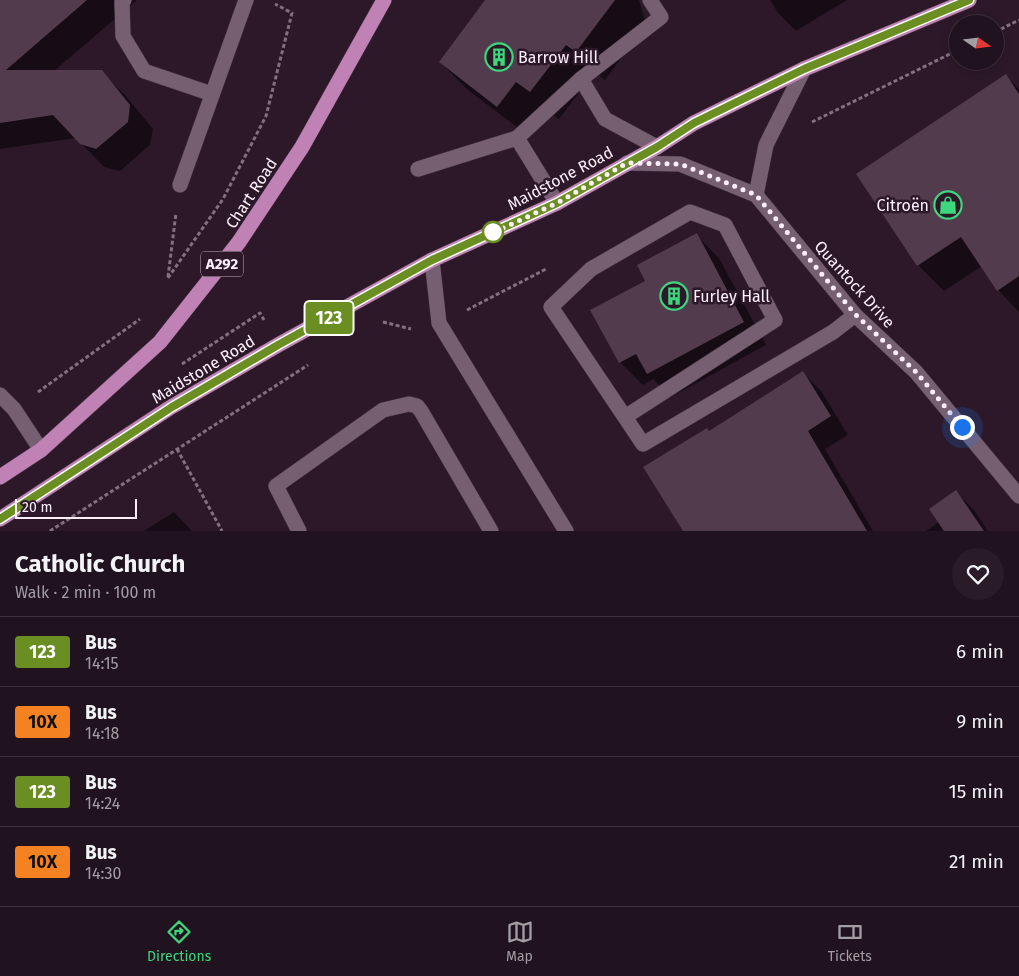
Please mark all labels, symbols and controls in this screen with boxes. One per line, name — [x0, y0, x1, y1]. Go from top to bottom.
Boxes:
north arrow — [949, 15, 1004, 70]
map controls — [949, 15, 1004, 70]
building icon: Barrow Hill — [484, 42, 514, 72]
place label: Barrow Hill — [518, 48, 598, 67]
street label: Maidstone Road — [504, 143, 616, 214]
street label: Chart Road — [222, 155, 281, 232]
shop icon: Citroën — [933, 190, 963, 220]
place label: Citroën — [877, 196, 929, 215]
unlabelled marker — [482, 221, 504, 243]
street label: Quantock Drive — [810, 237, 899, 332]
road number: A292 — [201, 252, 243, 276]
building icon: Furley Hall — [659, 281, 689, 311]
place label: Furley Hall — [693, 287, 770, 306]
line badge: 123 — [300, 302, 358, 334]
text: 123 — [316, 307, 342, 329]
street label: Maidstone Road — [148, 331, 258, 408]
your location — [950, 415, 975, 440]
scale bar — [15, 496, 138, 519]
text: 20 m — [22, 499, 52, 516]
button: heart — [952, 548, 1004, 600]
text: Catholic Church — [15, 550, 185, 578]
text: Walk · 2 min · 100 m — [15, 583, 156, 602]
text: Bus — [85, 631, 117, 654]
text: 6 min — [956, 640, 1004, 663]
text: 123 — [29, 641, 56, 663]
text: 14:15 — [85, 654, 119, 673]
text: Bus — [85, 701, 117, 724]
text: 9 min — [956, 710, 1004, 733]
text: 10X — [28, 711, 57, 733]
text: 14:18 — [85, 724, 119, 743]
text: Bus — [85, 771, 117, 794]
text: 15 min — [948, 780, 1004, 803]
text: 123 — [29, 781, 56, 803]
text: 14:24 — [85, 794, 120, 813]
text: Bus — [85, 841, 117, 864]
text: 21 min — [949, 850, 1004, 873]
text: 10X — [28, 851, 57, 873]
text: 14:30 — [85, 864, 121, 883]
tab: Directions — [147, 918, 211, 965]
tab: Map — [506, 918, 534, 965]
tab: Tickets — [828, 918, 872, 965]

